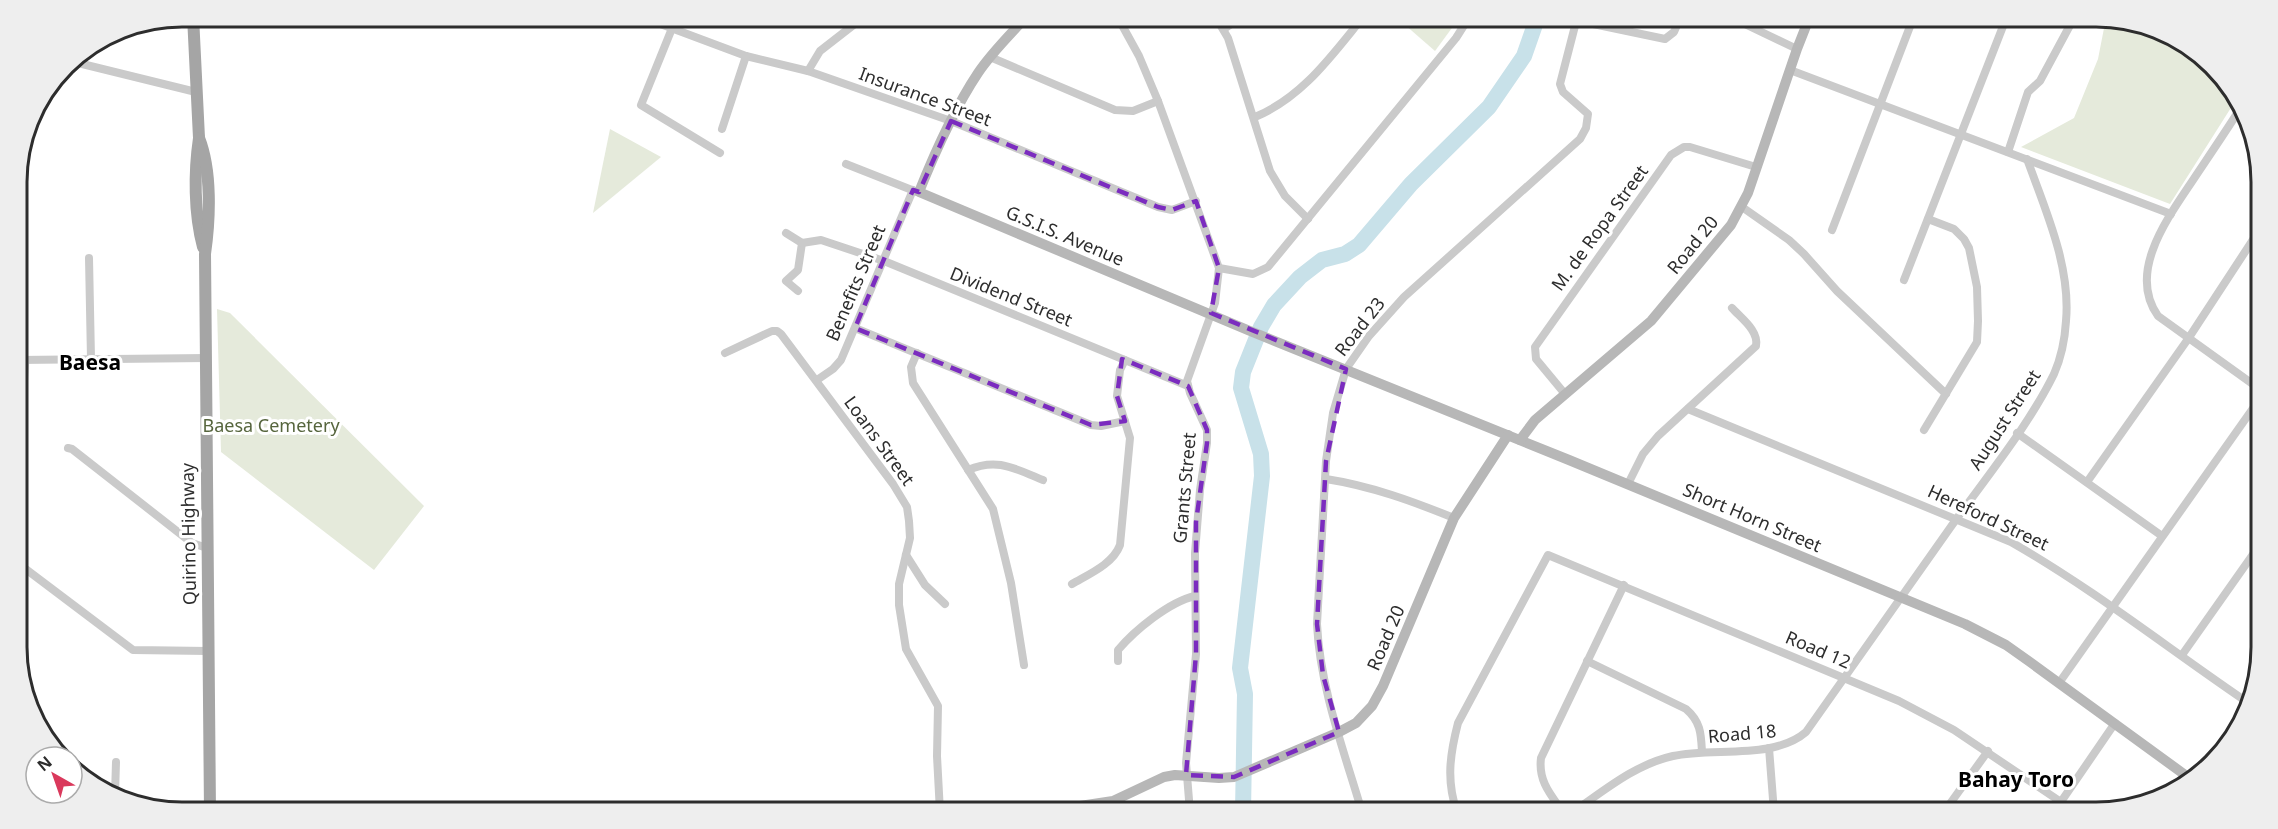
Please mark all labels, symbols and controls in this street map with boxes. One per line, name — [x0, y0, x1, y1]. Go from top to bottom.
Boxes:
street label: Insurance Street — [856, 61, 995, 131]
street label: M. de Ropa Street — [1545, 159, 1653, 295]
street label: G.S.I.S. Avenue — [1003, 199, 1128, 271]
street label: Road 20 — [1661, 210, 1723, 279]
street label: Benefits Street — [820, 220, 891, 344]
street label: Dividend Street — [947, 261, 1077, 332]
street label: Road 23 — [1329, 292, 1390, 361]
district label: Baesa — [59, 348, 121, 376]
street label: August Street — [1963, 364, 2046, 474]
street label: Loans Street — [839, 391, 921, 490]
park label: Baesa Cemetery — [202, 413, 340, 437]
street label: Grants Street — [1167, 431, 1201, 544]
street label: Quirino Highway — [175, 462, 201, 605]
street label: Short Horn Street — [1679, 477, 1826, 557]
street label: Hereford Street — [1924, 479, 2053, 556]
street label: Road 20 — [1361, 601, 1410, 674]
street label: Road 12 — [1782, 625, 1855, 674]
street label: Road 18 — [1707, 718, 1777, 748]
north arrow — [24, 745, 84, 805]
text: N — [32, 751, 56, 776]
district label: Bahay Toro — [1958, 765, 2074, 793]

